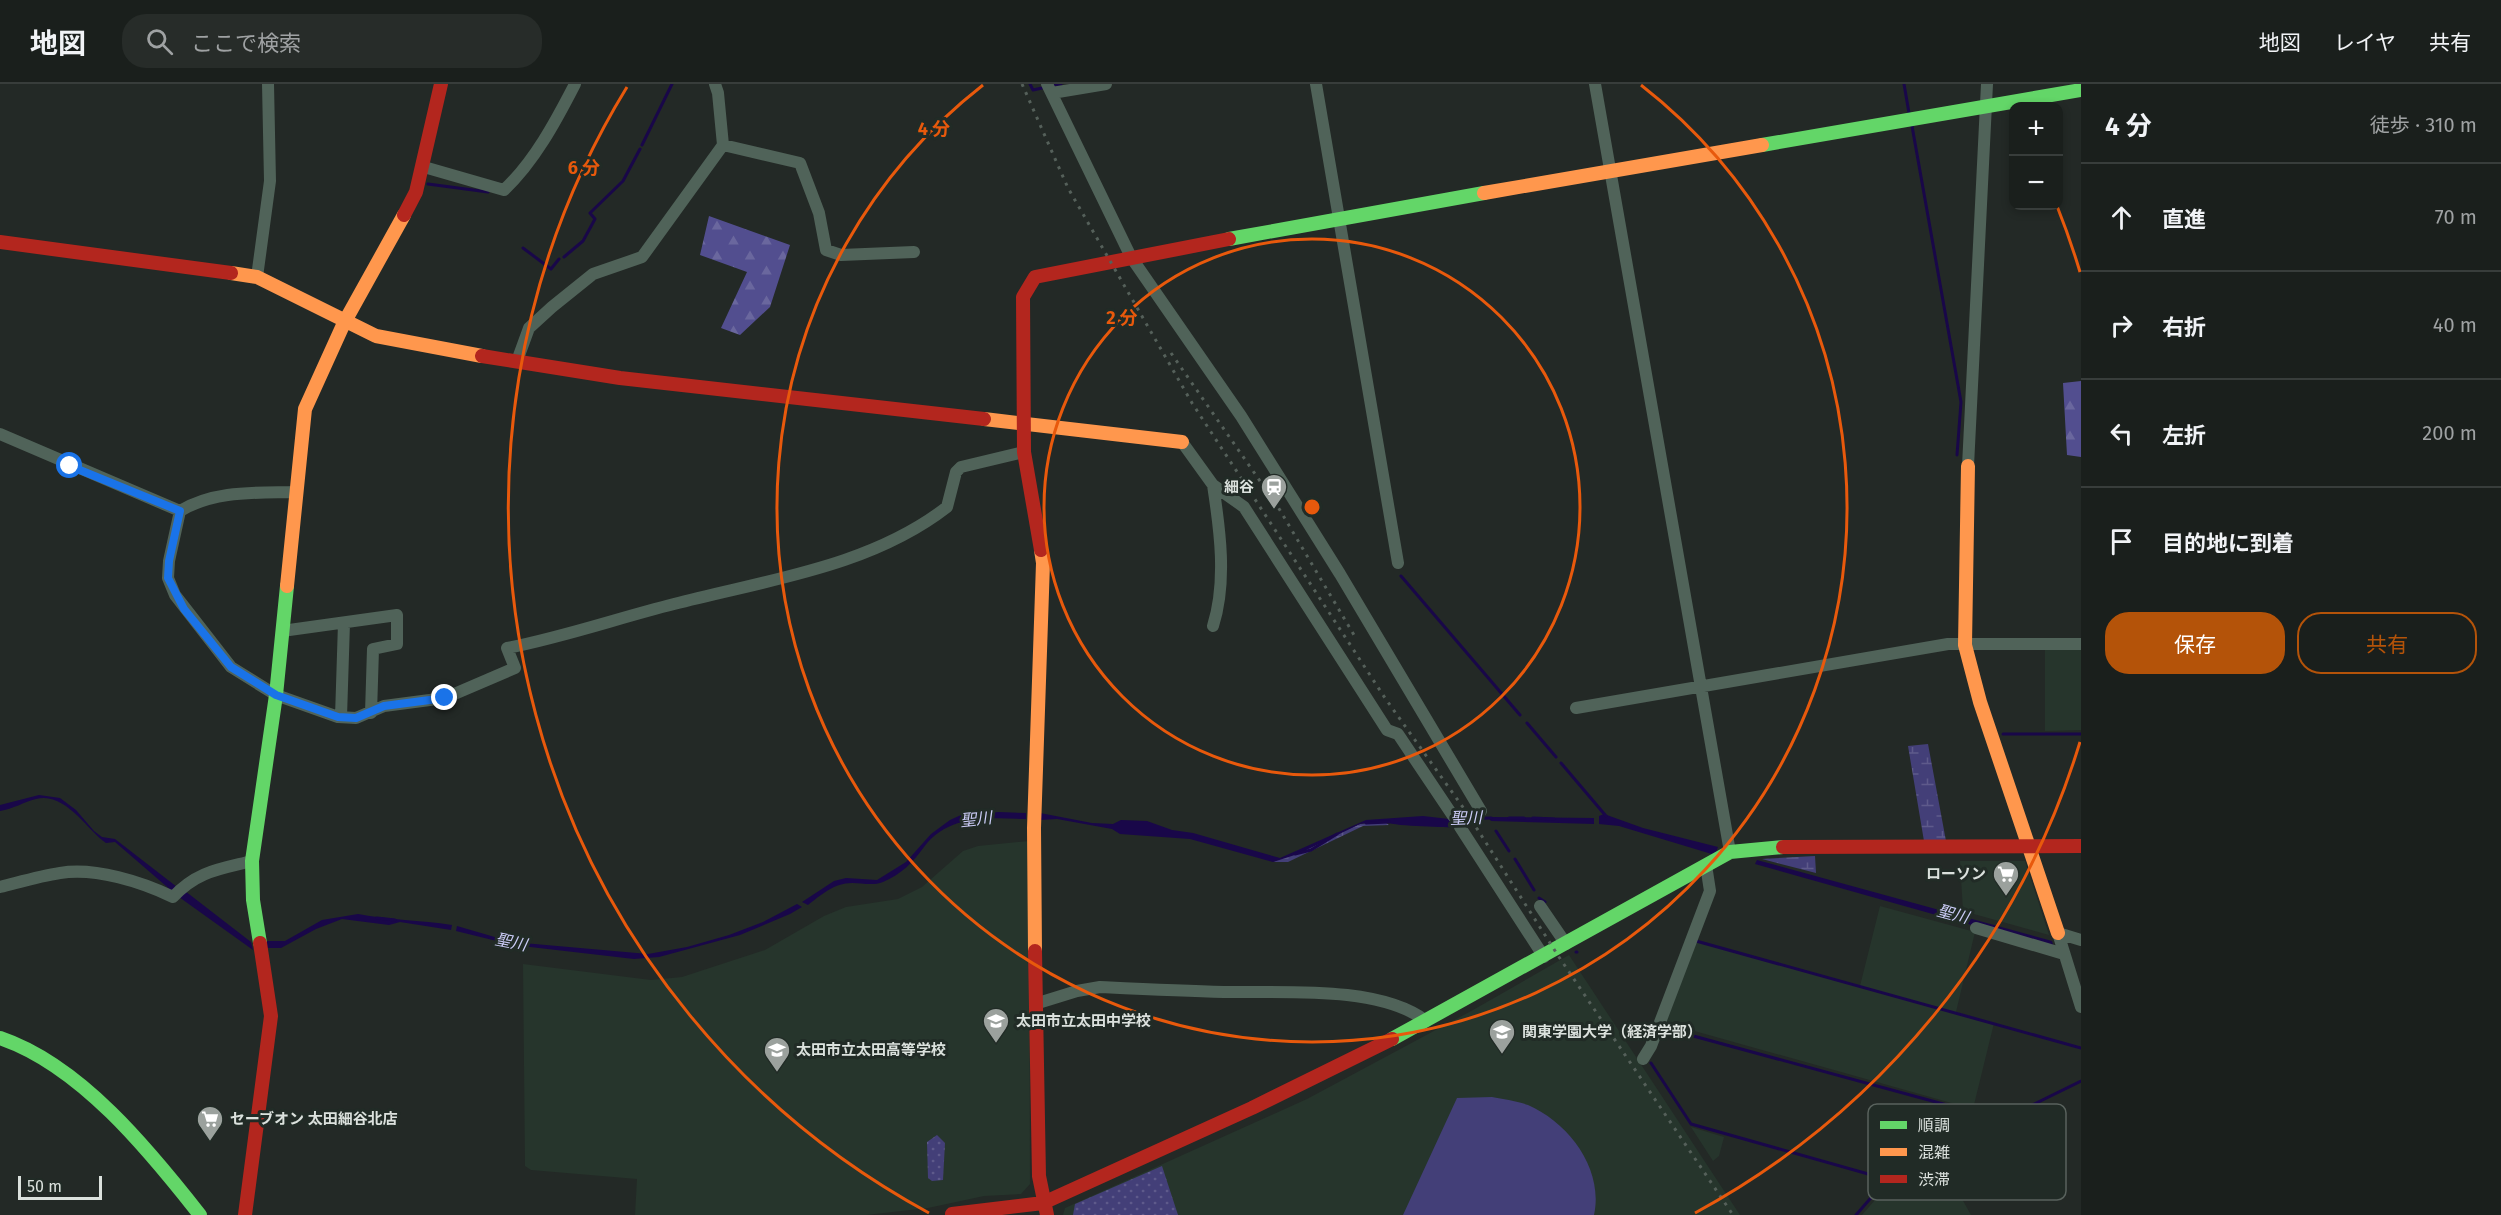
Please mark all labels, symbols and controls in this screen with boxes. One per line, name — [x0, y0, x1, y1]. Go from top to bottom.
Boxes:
search box — [122, 14, 542, 68]
icon: search — [143, 25, 176, 58]
text: 地図 — [30, 27, 86, 60]
text: ここで検索 — [191, 30, 301, 57]
text: 地図 — [2259, 30, 2301, 56]
text: レイヤ — [2334, 30, 2396, 56]
text: 共有 — [2429, 30, 2471, 56]
map controls — [2009, 102, 2063, 210]
button: + — [2009, 102, 2063, 156]
text: 4 分 — [2105, 111, 2152, 142]
text: 徒歩 · 310 m — [2370, 113, 2477, 137]
text: 4 分 — [918, 118, 950, 140]
button: − — [2009, 156, 2063, 210]
text: 6 分 — [568, 157, 600, 179]
icon: ahead — [2105, 201, 2138, 234]
text: 70 m — [2435, 205, 2477, 229]
text: 直進 — [2162, 206, 2206, 233]
text: 2 分 — [1106, 307, 1138, 329]
icon: right — [2105, 309, 2138, 342]
text: 40 m — [2433, 313, 2477, 337]
text: 右折 — [2162, 314, 2206, 341]
icon: left — [2105, 417, 2138, 450]
text: 200 m — [2422, 421, 2477, 445]
text: 左折 — [2162, 422, 2206, 449]
route start — [56, 452, 82, 478]
station icon: 細谷 — [1259, 472, 1289, 510]
place label: 細谷 — [1224, 478, 1254, 496]
centre of rings — [1302, 497, 1322, 517]
icon: arrive — [2105, 525, 2138, 558]
text: 目的地に到着 — [2162, 530, 2294, 557]
button: 保存 — [2105, 612, 2285, 674]
button: 共有 — [2297, 612, 2477, 674]
route end — [431, 684, 457, 710]
water label: 聖川 — [959, 808, 995, 830]
water label: 聖川 — [1450, 808, 1484, 828]
supermarket icon: ローソン — [1991, 859, 2021, 897]
place label: ローソン — [1926, 865, 1986, 883]
water label: 聖川 — [1935, 901, 1973, 928]
water label: 聖川 — [493, 930, 530, 955]
school or university icon: 太田市立太田中学校 — [981, 1006, 1011, 1044]
place label: 太田市立太田中学校 — [1016, 1012, 1151, 1030]
school or university icon: 関東学園大学（経済学部） — [1487, 1017, 1517, 1055]
place label: 関東学園大学（経済学部） — [1522, 1023, 1702, 1041]
school or university icon: 太田市立太田高等学校 — [762, 1035, 792, 1073]
place label: 太田市立太田高等学校 — [796, 1041, 946, 1059]
supermarket icon: セーブオン 太田細谷北店 — [195, 1104, 225, 1142]
legend — [1868, 1104, 2066, 1200]
place label: セーブオン 太田細谷北店 — [230, 1110, 398, 1128]
text: 順調 — [1918, 1116, 1950, 1135]
text: 混雑 — [1918, 1143, 1950, 1162]
text: 渋滞 — [1918, 1170, 1950, 1189]
scale bar — [18, 1173, 102, 1200]
text: 50 m — [27, 1177, 62, 1196]

